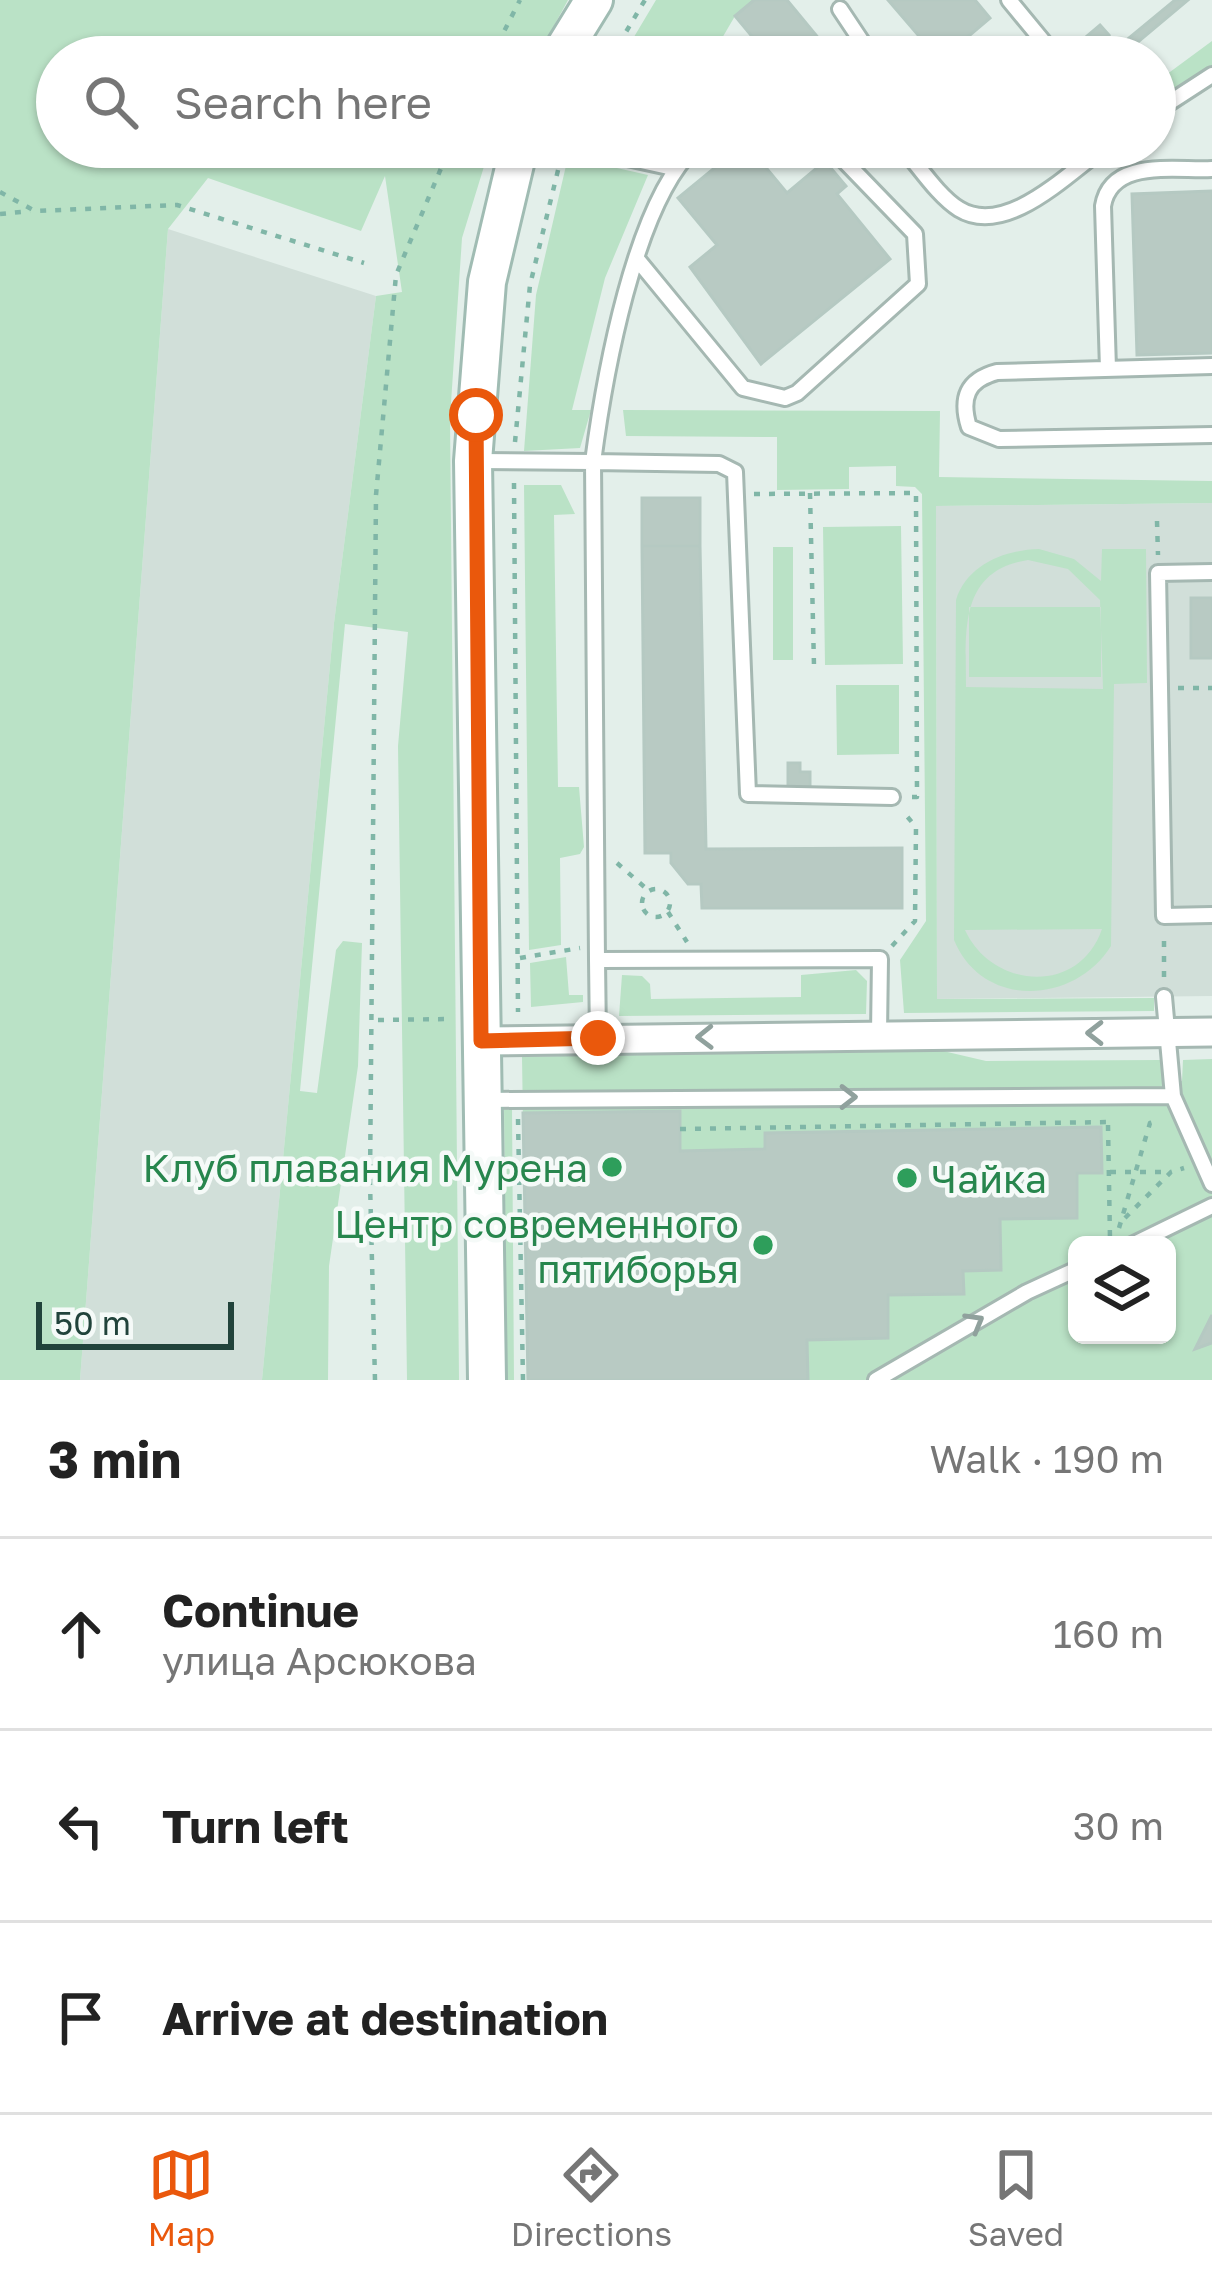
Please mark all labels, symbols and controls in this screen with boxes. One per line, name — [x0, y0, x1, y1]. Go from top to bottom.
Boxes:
search box — [36, 36, 1176, 168]
icon: search — [78, 69, 144, 135]
text: Search here — [174, 75, 432, 129]
route start — [449, 388, 503, 442]
route end — [571, 1011, 625, 1065]
one-way arrow — [1085, 1020, 1103, 1046]
one-way arrow — [695, 1023, 714, 1049]
one-way arrow — [840, 1084, 858, 1110]
place label: Клуб плавания Мурена — [143, 1144, 588, 1191]
marker: Клуб плавания Мурена — [599, 1154, 625, 1180]
place label: Чайка — [931, 1155, 1047, 1202]
marker: Чайка — [894, 1165, 920, 1191]
place label: Центр современного пятиборья — [334, 1200, 739, 1292]
marker: Центр современного пятиборья — [750, 1232, 776, 1258]
map controls — [1068, 1236, 1176, 1344]
button: layers — [1068, 1236, 1176, 1344]
scale bar — [36, 1296, 234, 1349]
text: 50 m — [54, 1303, 131, 1342]
one-way arrow — [962, 1313, 984, 1336]
text: 3 min — [48, 1428, 181, 1489]
text: Walk · 190 m — [929, 1435, 1164, 1482]
text: Continue — [162, 1583, 359, 1637]
icon: ahead — [48, 1601, 114, 1667]
text: 160 m — [1053, 1610, 1164, 1657]
text: улица Арсюкова — [162, 1637, 477, 1684]
icon: left — [48, 1793, 114, 1859]
text: Turn left — [162, 1799, 349, 1853]
text: 30 m — [1073, 1802, 1164, 1849]
icon: arrive — [48, 1985, 114, 2051]
text: Arrive at destination — [162, 1991, 608, 2045]
tab: Map — [148, 2142, 215, 2253]
tab: Directions — [511, 2142, 672, 2253]
tab: Saved — [968, 2142, 1064, 2253]

